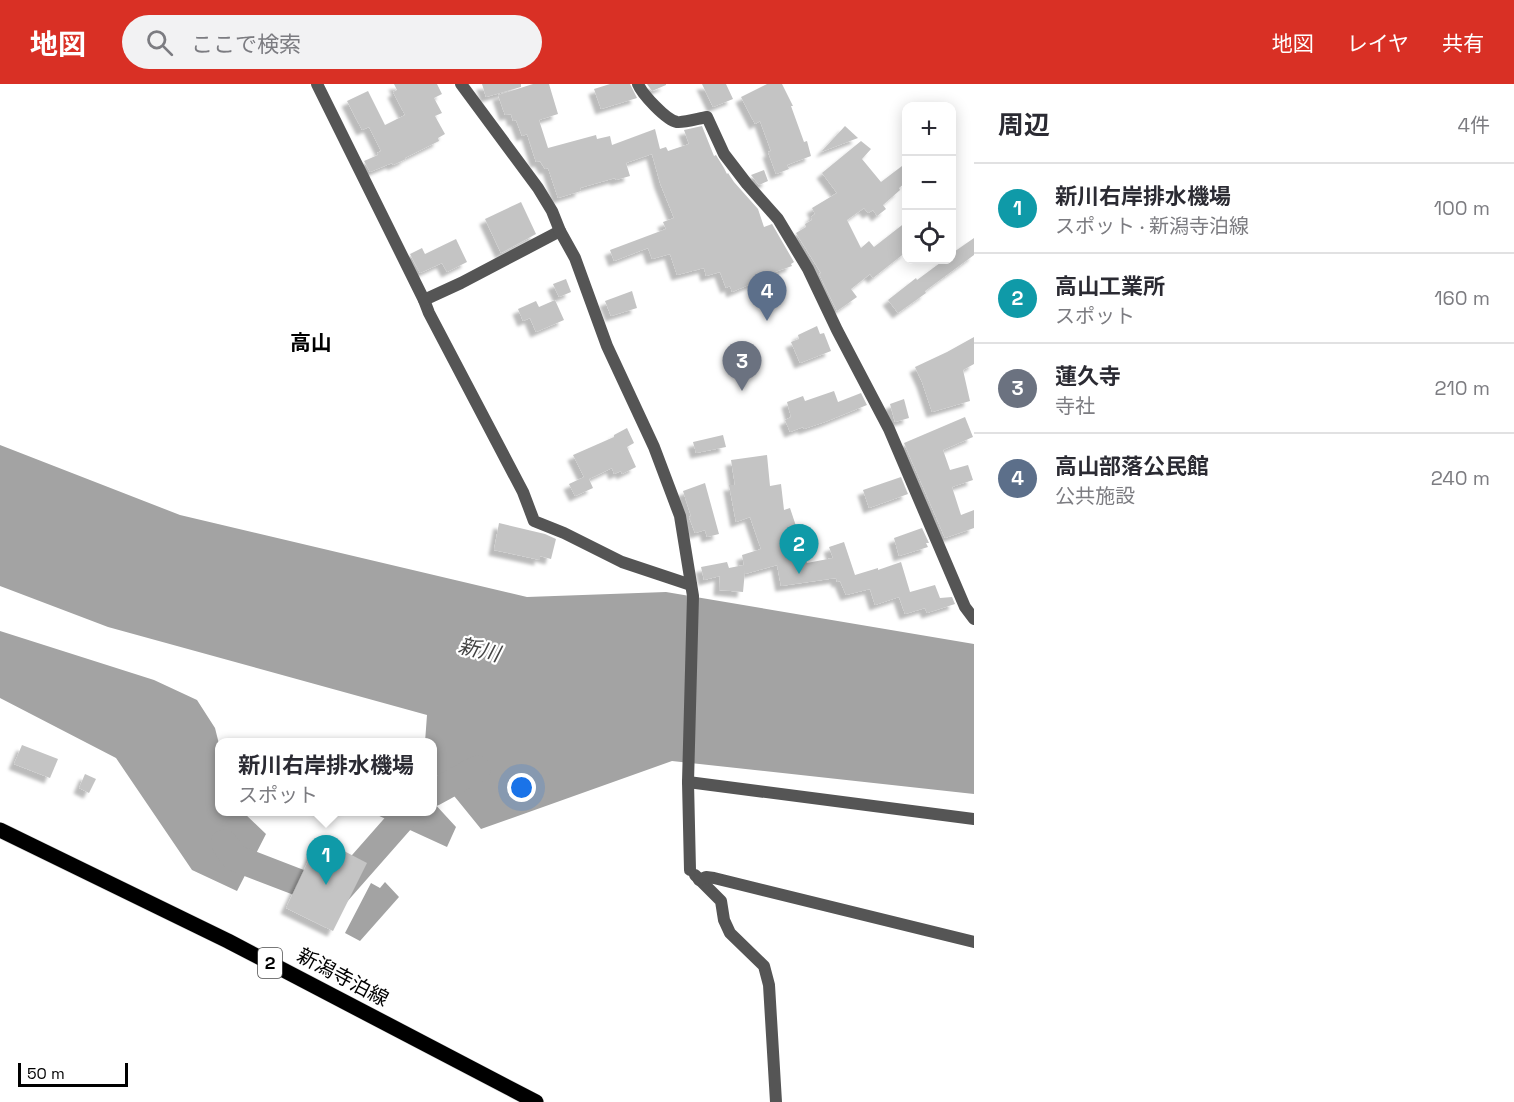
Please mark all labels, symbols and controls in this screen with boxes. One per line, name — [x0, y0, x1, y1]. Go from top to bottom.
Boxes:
search box — [122, 15, 542, 69]
text: 地図 — [30, 26, 86, 62]
icon: search — [143, 26, 176, 59]
text: ここで検索 — [191, 30, 301, 58]
text: 地図 — [1272, 30, 1314, 57]
text: レイヤ — [1347, 30, 1409, 57]
text: 共有 — [1442, 30, 1484, 57]
map controls — [902, 102, 956, 264]
button: + — [902, 102, 956, 156]
text: 周辺 — [998, 108, 1050, 142]
text: 4件 — [1458, 112, 1490, 138]
button: − — [902, 156, 956, 210]
text: 新川右岸排水機場 — [1055, 182, 1231, 210]
text: 1 — [1013, 195, 1022, 221]
text: 100 m — [1434, 195, 1490, 221]
button: locate — [902, 210, 956, 264]
text: スポット · 新潟寺泊線 — [1055, 213, 1249, 239]
pin: 4 — [748, 272, 786, 321]
text: 高山工業所 — [1055, 272, 1165, 300]
text: 2 — [1012, 285, 1023, 311]
text: 160 m — [1434, 285, 1490, 311]
text: スポット — [1055, 303, 1135, 329]
district label: 高山 — [290, 329, 332, 356]
pin: 3 — [722, 342, 762, 391]
text: 蓮久寺 — [1055, 362, 1121, 390]
text: 3 — [1011, 375, 1024, 401]
text: 210 m — [1434, 375, 1490, 401]
text: 寺社 — [1055, 393, 1095, 419]
text: 高山部落公民館 — [1055, 452, 1209, 480]
text: 4 — [1011, 465, 1024, 491]
text: 240 m — [1431, 465, 1490, 491]
text: 公共施設 — [1055, 483, 1135, 509]
pin: 2 — [780, 524, 818, 574]
water label: 新川 — [456, 632, 505, 668]
popup — [215, 738, 437, 816]
text: 新川右岸排水機場 — [238, 751, 414, 779]
your location — [507, 773, 536, 802]
text: スポット — [238, 782, 318, 808]
pin: 1 — [306, 836, 346, 885]
street label: 新潟寺泊線 — [293, 942, 393, 1012]
road number: 2 — [258, 948, 282, 978]
scale bar — [18, 1060, 128, 1088]
text: 50 m — [27, 1063, 65, 1084]

